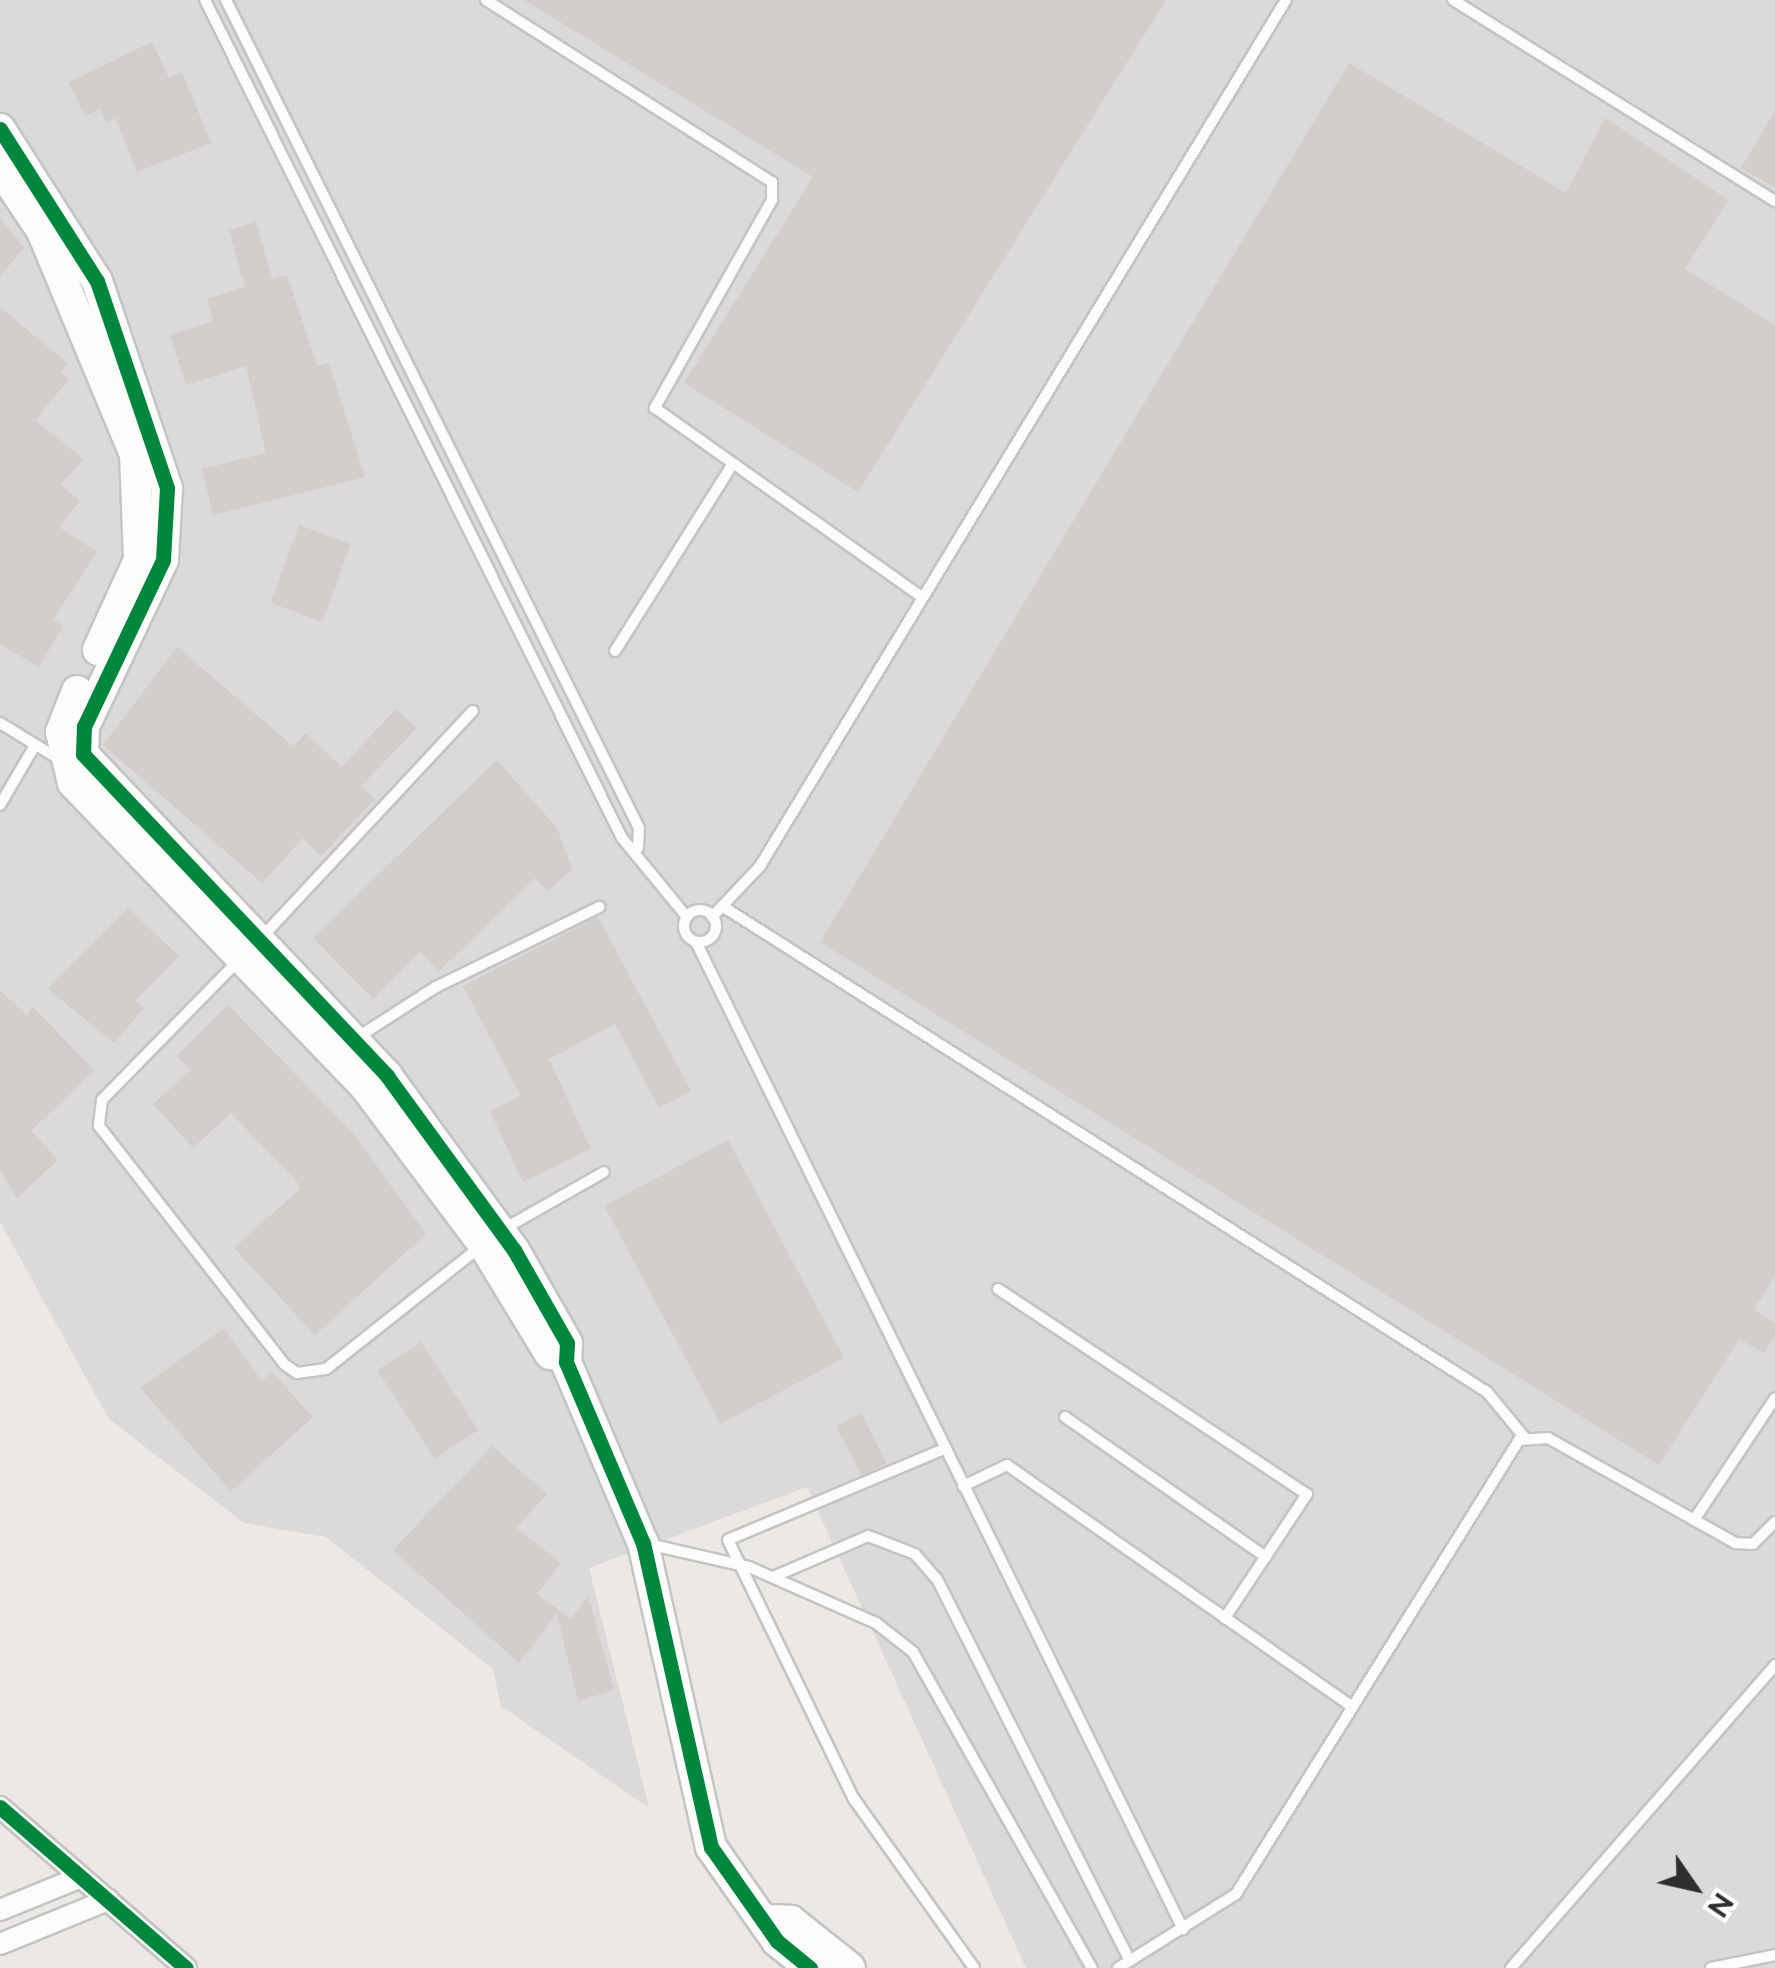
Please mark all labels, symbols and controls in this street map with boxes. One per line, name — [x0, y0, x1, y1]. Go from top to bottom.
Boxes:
north arrow — [1645, 1838, 1745, 1938]
text: N — [1701, 1887, 1740, 1923]

